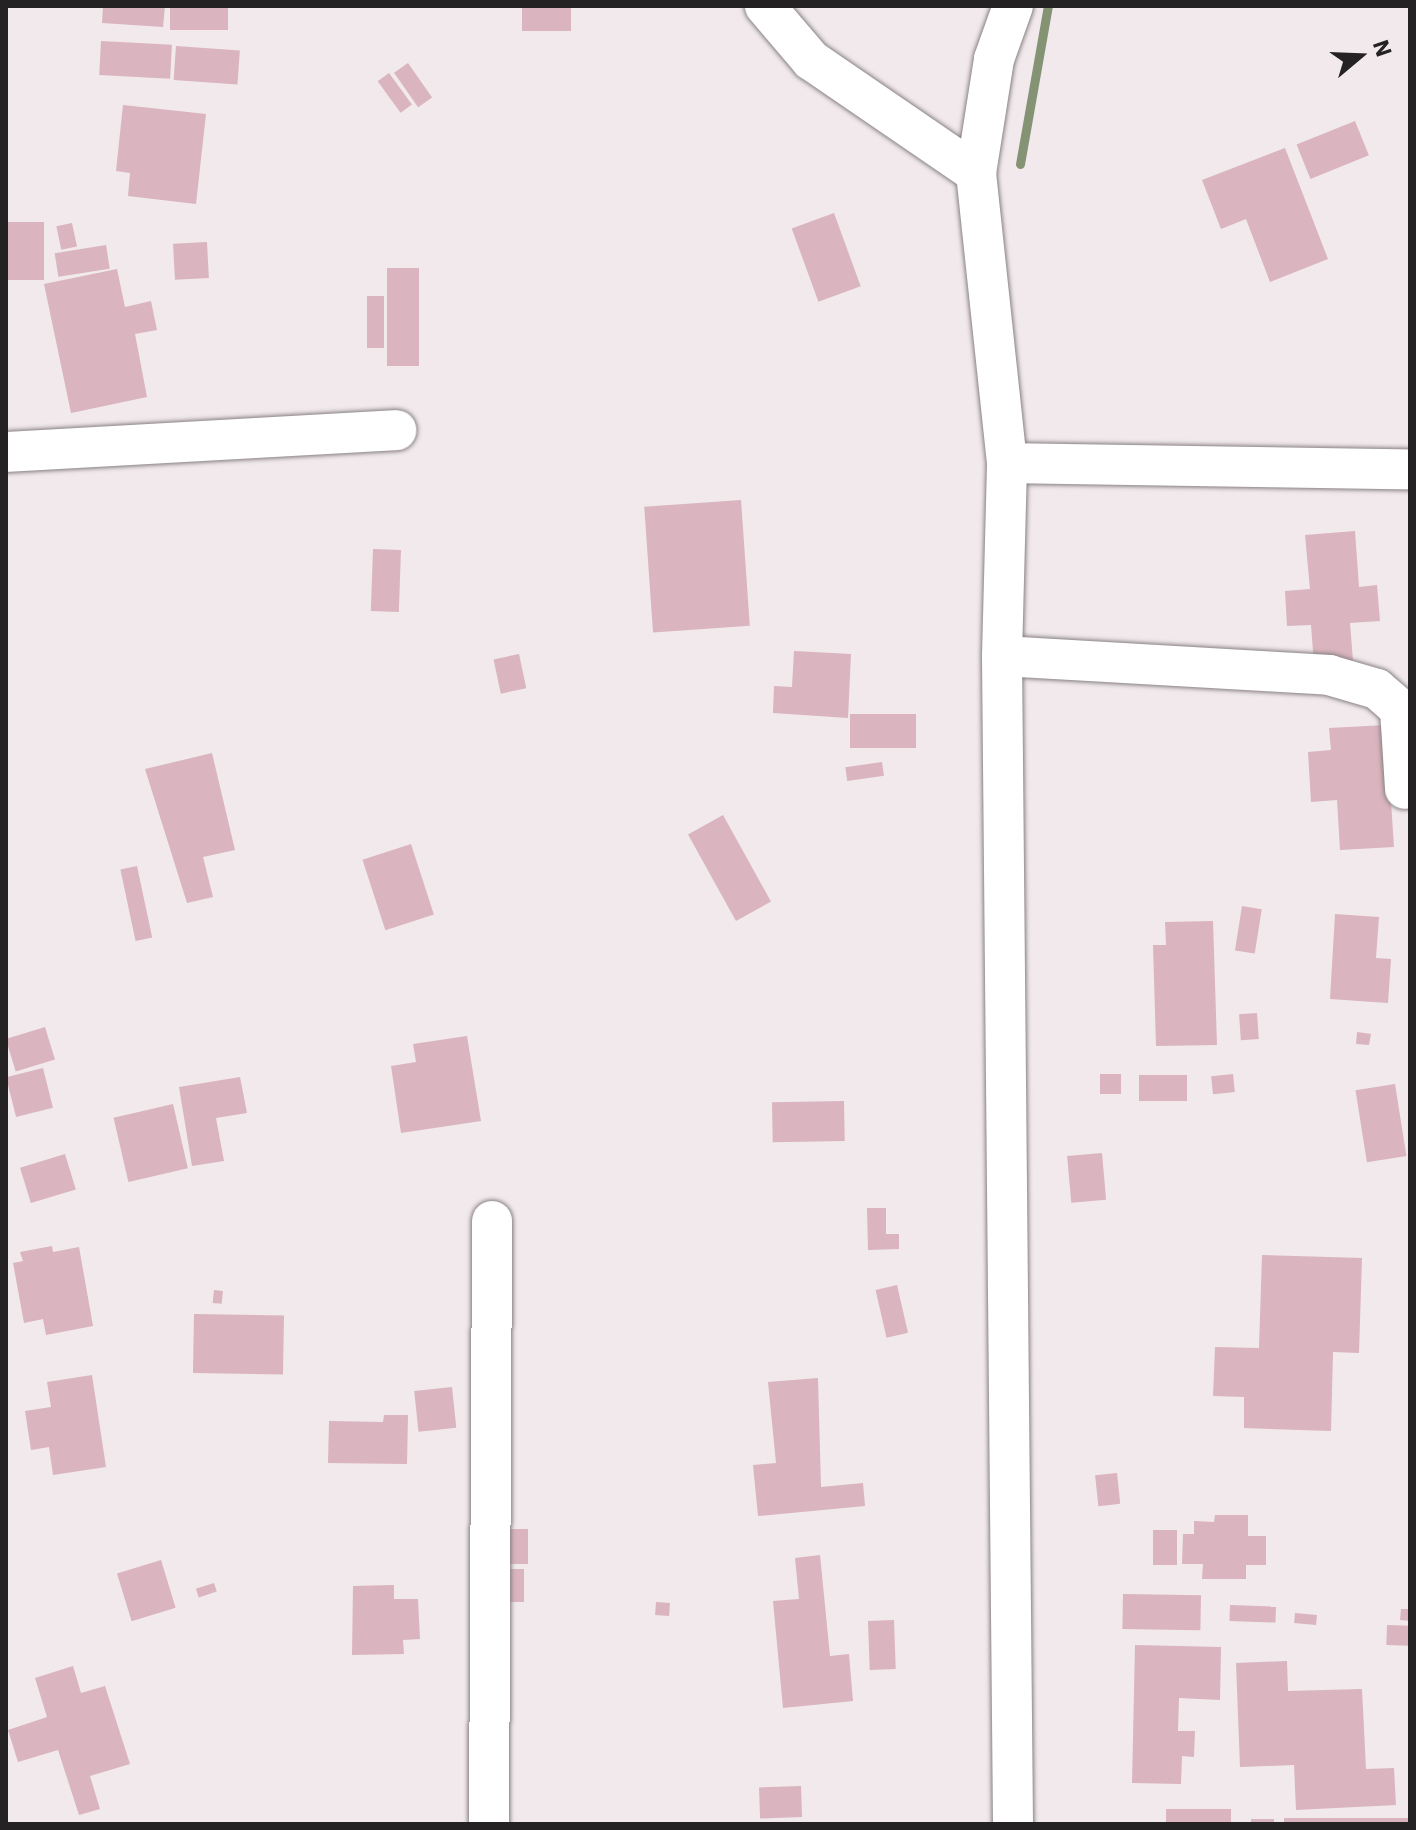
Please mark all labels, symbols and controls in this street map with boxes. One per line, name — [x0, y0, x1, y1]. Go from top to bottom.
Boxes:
north arrow — [1320, 16, 1400, 96]
text: N — [1367, 36, 1399, 60]

